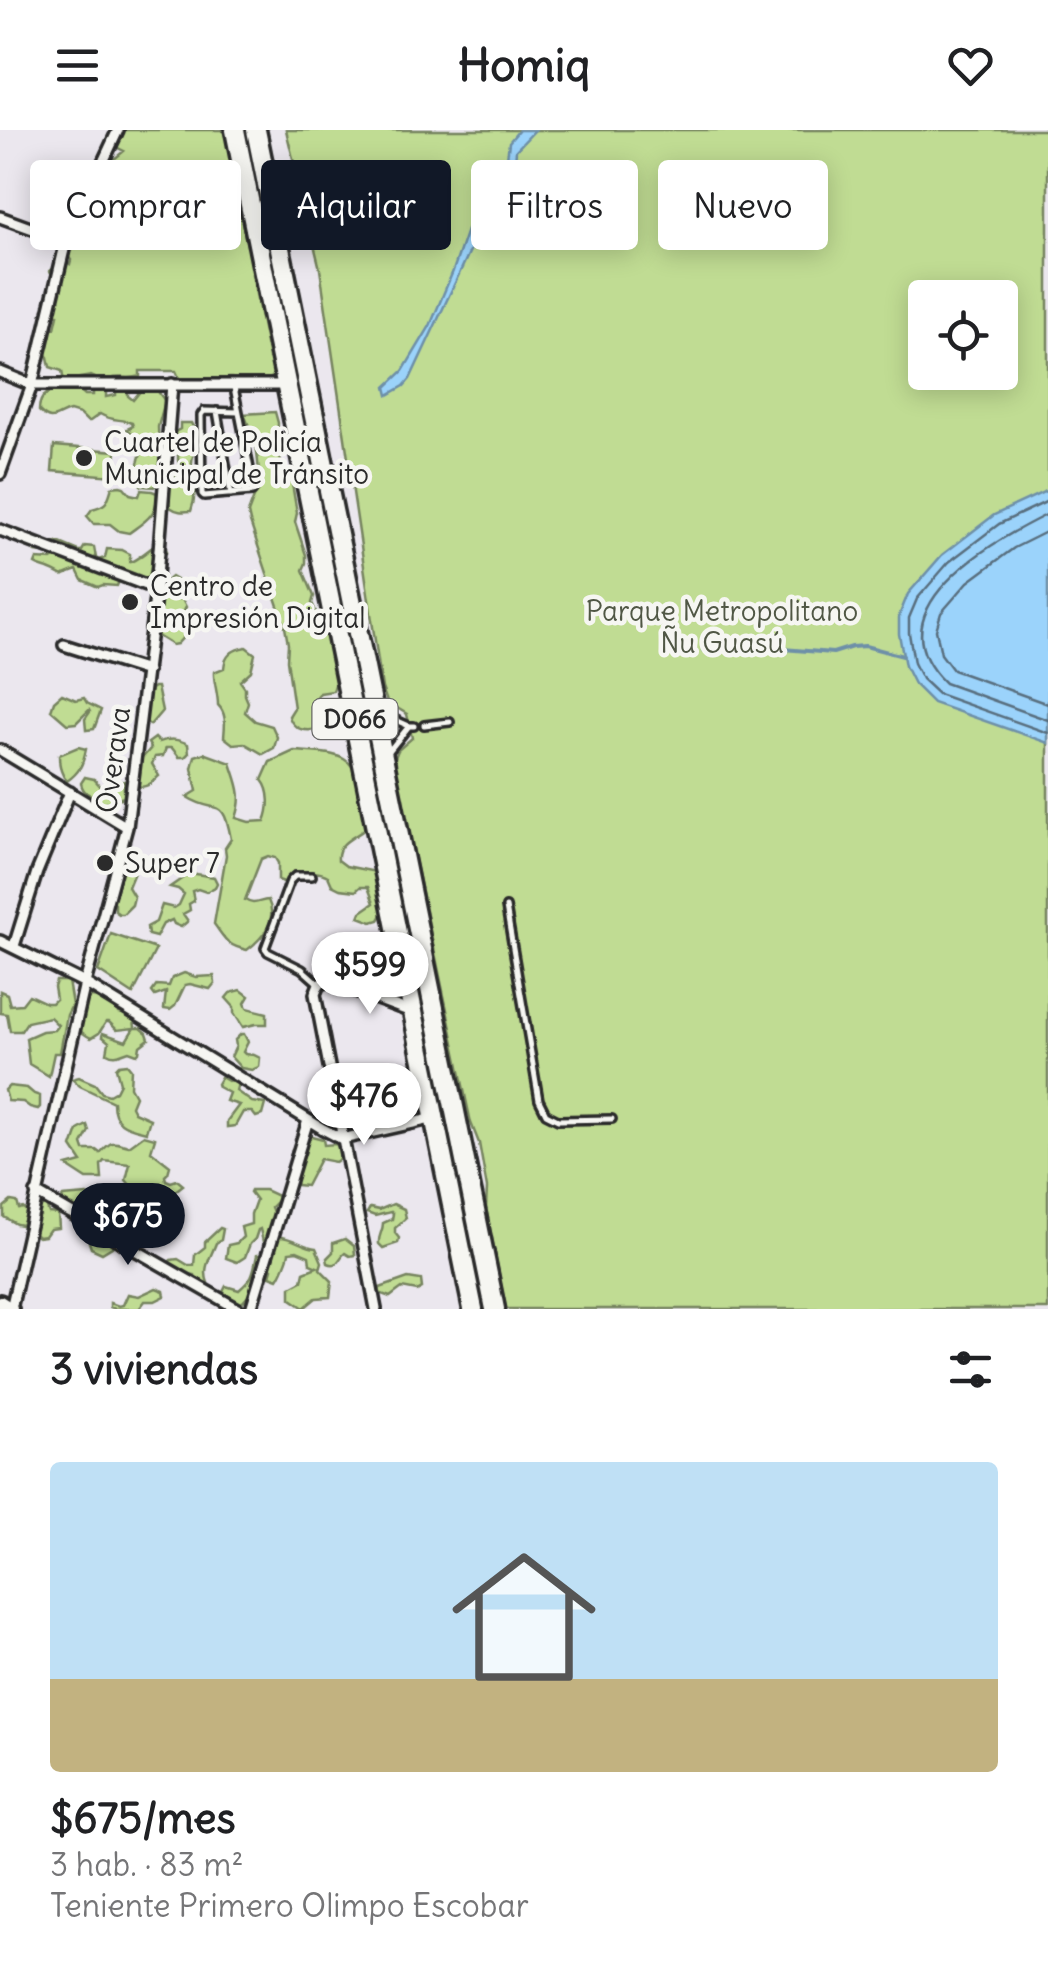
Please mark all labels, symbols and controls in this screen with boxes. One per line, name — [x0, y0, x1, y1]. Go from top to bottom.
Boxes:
text: Homiq — [458, 37, 590, 93]
icon: menu — [50, 38, 105, 93]
icon: heart — [943, 38, 998, 93]
chip: Comprar — [30, 160, 241, 250]
chip: Alquilar — [261, 160, 451, 250]
chip: Filtros — [471, 160, 638, 250]
chip: Nuevo — [658, 160, 828, 250]
map controls — [908, 280, 1018, 390]
button: locate — [908, 280, 1018, 390]
place label: Cuartel de Policía Municipal de Tránsito — [104, 424, 369, 492]
marker: Cuartel de Policía Municipal de Tránsito — [73, 447, 95, 469]
place label: Centro de Impresión Digital — [150, 568, 366, 636]
marker: Centro de Impresión Digital — [119, 591, 141, 613]
park label: Parque Metropolitano Ñu Guasú — [586, 593, 858, 661]
road number: D066 — [312, 699, 398, 739]
street label: Overava — [88, 705, 138, 815]
place label: Super 7 — [125, 845, 220, 881]
marker: Super 7 — [94, 852, 116, 874]
pin: $599 — [311, 932, 429, 1017]
text: $599 — [334, 944, 406, 985]
pin: $476 — [305, 1063, 423, 1148]
text: $476 — [329, 1075, 399, 1116]
pin: $675 — [69, 1183, 187, 1268]
text: $675 — [93, 1195, 163, 1236]
icon: filters — [943, 1342, 998, 1397]
text: 3 viviendas — [50, 1343, 258, 1395]
icon: home — [434, 1527, 614, 1707]
text: $675/mes — [50, 1792, 236, 1844]
text: 3 hab. · 83 m² — [50, 1844, 243, 1885]
text: Teniente Primero Olimpo Escobar — [50, 1885, 529, 1926]

